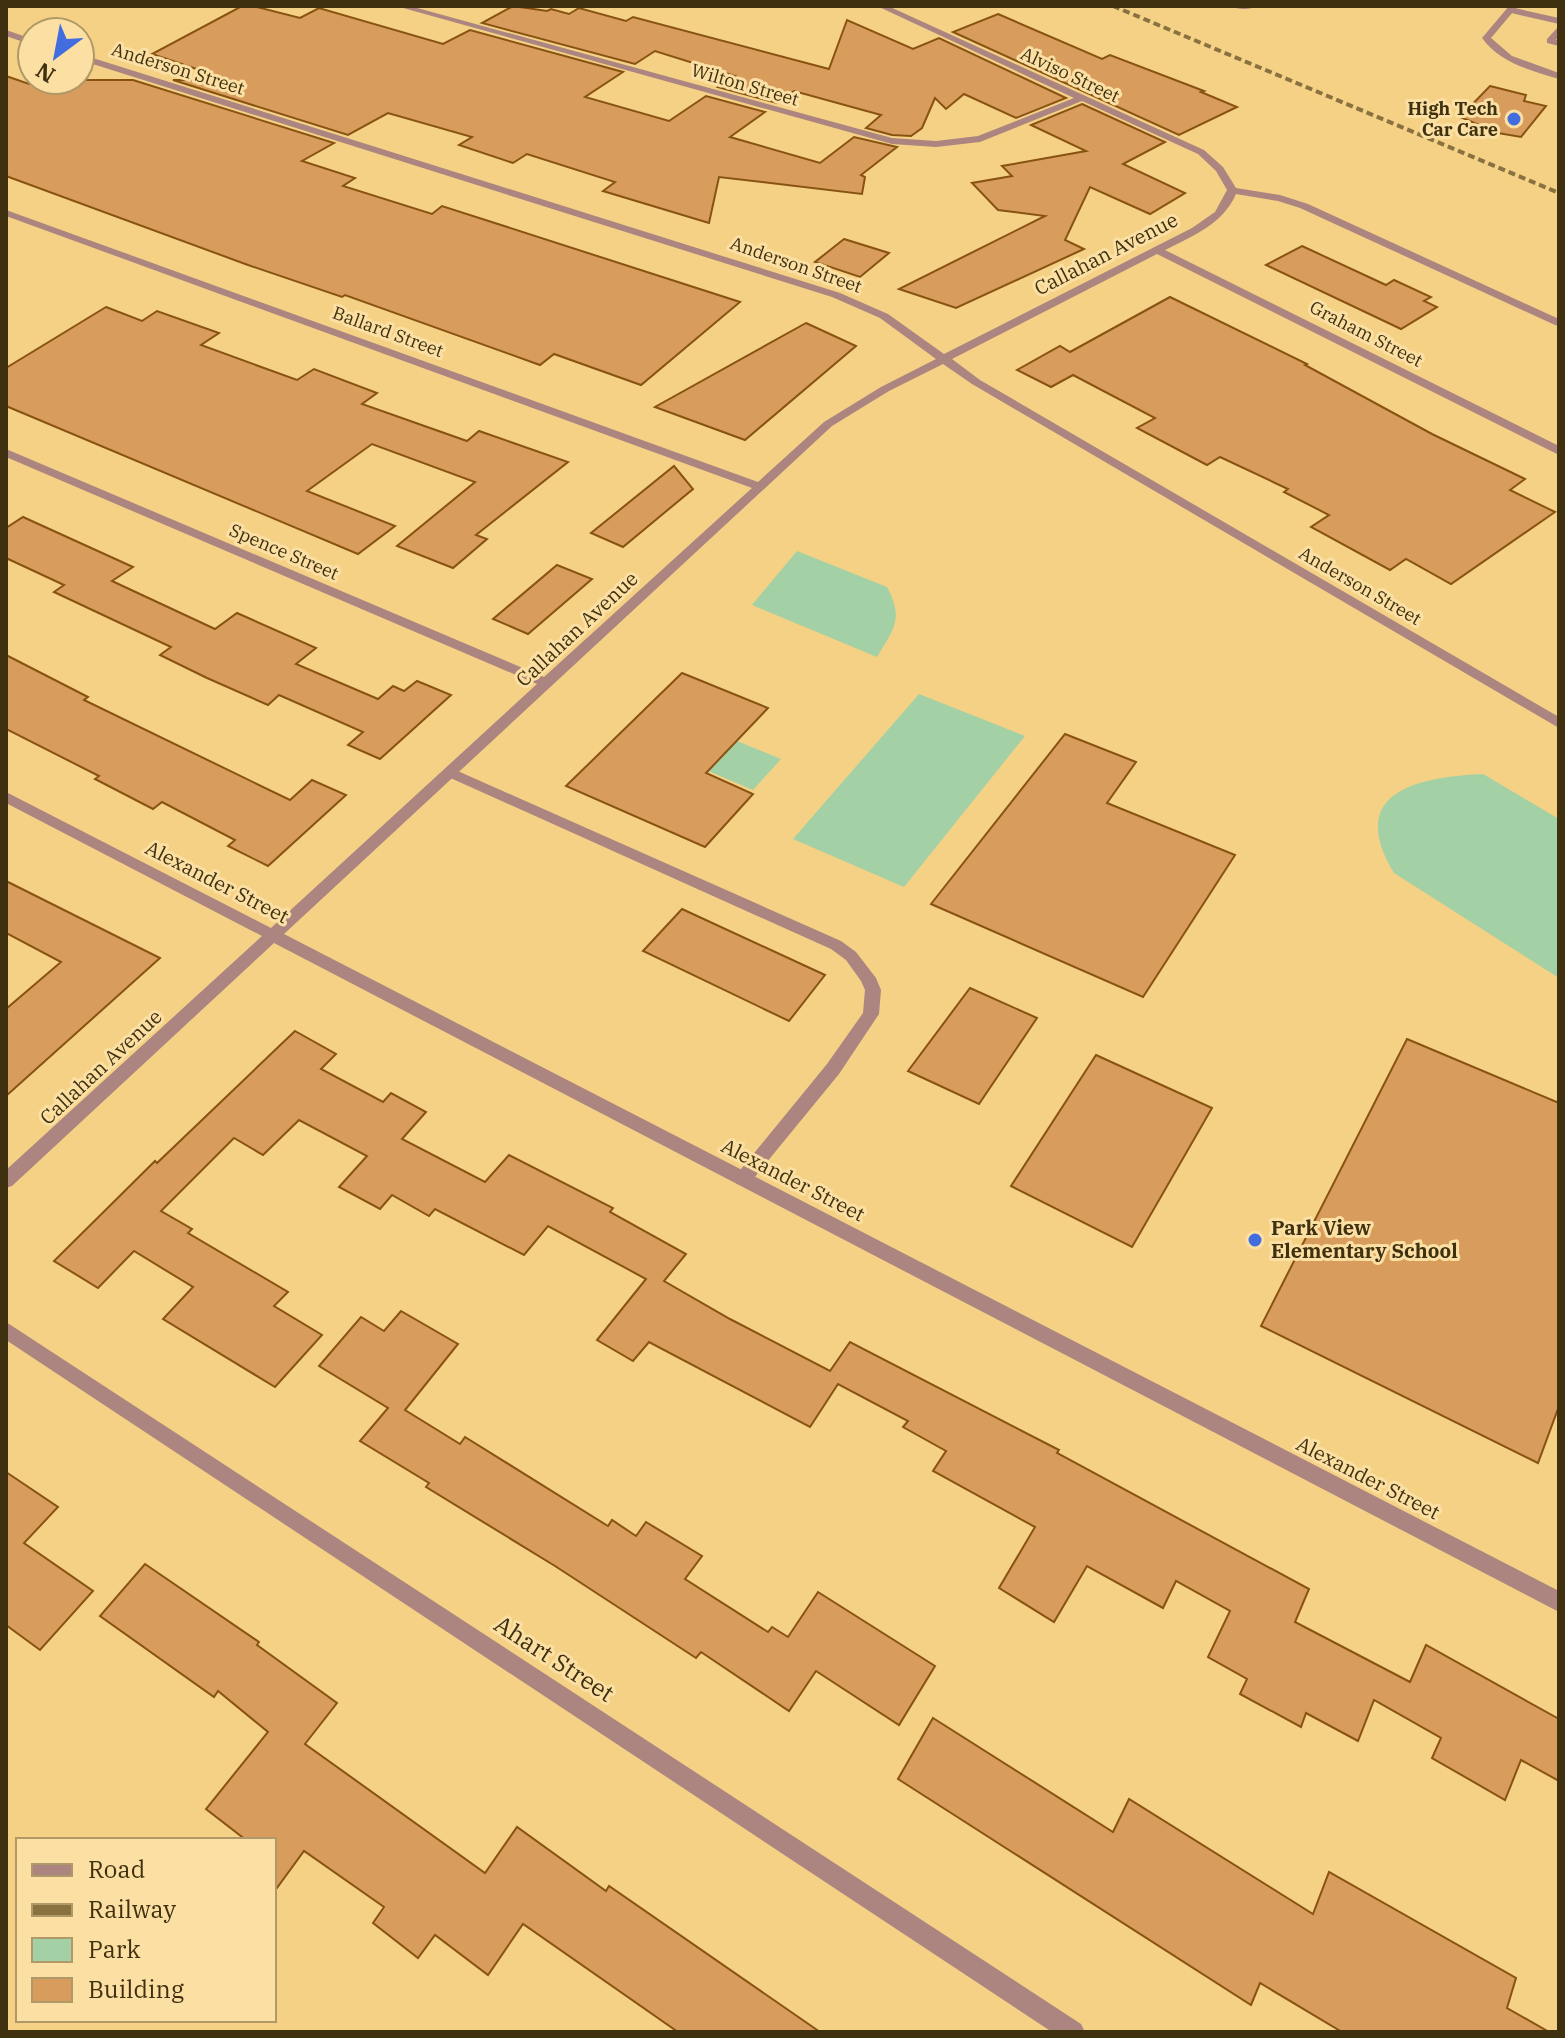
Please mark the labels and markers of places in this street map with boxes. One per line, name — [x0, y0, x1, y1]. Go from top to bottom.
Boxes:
place label: High Tech Car Care — [1408, 97, 1498, 141]
marker: High Tech Car Care — [1505, 110, 1523, 128]
place label: Park View Elementary School — [1271, 1214, 1458, 1264]
marker: Park View Elementary School — [1246, 1231, 1264, 1249]

